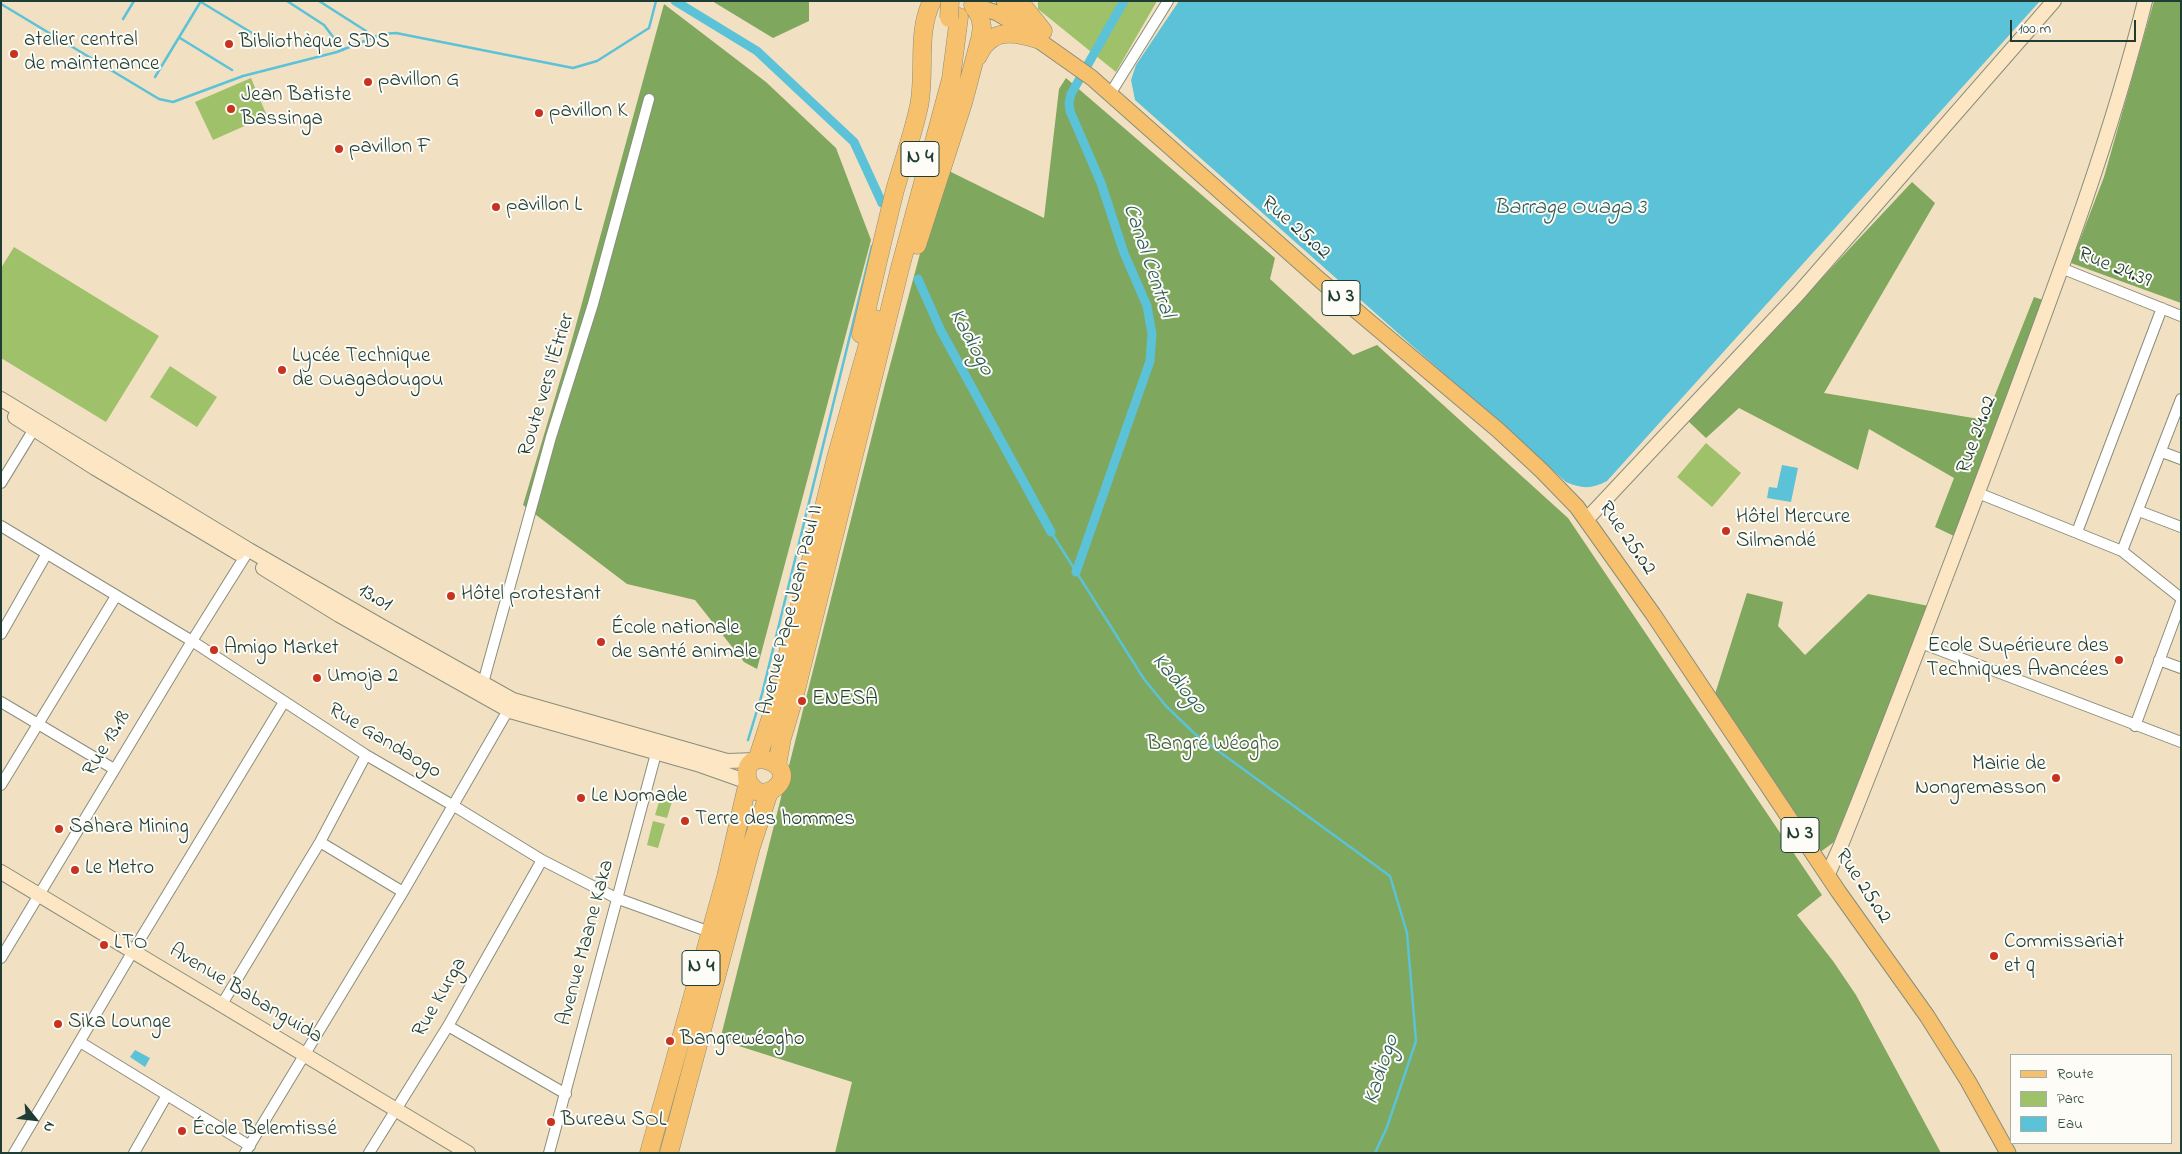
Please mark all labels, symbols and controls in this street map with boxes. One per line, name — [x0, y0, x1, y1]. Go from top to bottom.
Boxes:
scale bar — [2012, 10, 2138, 42]
text: 100 m — [2018, 18, 2051, 40]
place label: atelier central de maintenance — [24, 29, 159, 79]
place label: Bibliothèque SDS — [239, 31, 390, 57]
marker: Bibliothèque SDS — [223, 38, 235, 50]
marker: atelier central de maintenance — [8, 48, 20, 60]
place label: pavillon G — [378, 69, 459, 95]
marker: pavillon G — [362, 76, 374, 88]
place label: Jean Batiste Bassinga — [241, 84, 351, 134]
place label: pavillon K — [549, 100, 627, 126]
marker: Jean Batiste Bassinga — [225, 103, 237, 115]
marker: pavillon K — [533, 107, 545, 119]
place label: pavillon F — [349, 136, 431, 162]
road number: N 4 — [901, 142, 939, 176]
marker: pavillon F — [333, 143, 345, 155]
street label: Rue 25.02 — [1255, 192, 1335, 266]
place label: pavillon L — [506, 194, 582, 220]
water label: Barrage Ouaga 3 — [1494, 196, 1646, 222]
marker: pavillon L — [490, 201, 502, 213]
water label: Canal Central — [1115, 201, 1179, 321]
street label: Rue 24.39 — [2074, 243, 2154, 295]
road number: N 3 — [1322, 280, 1360, 316]
water label: Kadiogo — [942, 305, 998, 381]
street label: Route vers l'Étrier — [514, 310, 582, 460]
place label: Lycée Technique de Ouagadougou — [292, 345, 443, 395]
marker: Lycée Technique de Ouagadougou — [276, 364, 288, 376]
street label: Rue 24.02 — [1952, 393, 2004, 477]
street label: Rue 25.02 — [1591, 497, 1661, 581]
street label: Avenue Pape Jean Paul II — [754, 502, 830, 718]
place label: Hôtel Mercure Silmandé — [1736, 506, 1850, 556]
marker: Hôtel Mercure Silmandé — [1720, 525, 1732, 537]
street label: 13.01 — [352, 579, 396, 619]
place label: Hôtel protestant — [461, 583, 601, 609]
marker: Hôtel protestant — [445, 590, 457, 602]
place label: École nationale de santé animale — [611, 617, 758, 667]
place label: Ecole Supérieure des Techniques Avancées — [1927, 635, 2109, 685]
marker: École nationale de santé animale — [595, 636, 607, 648]
place label: Amigo Market — [224, 637, 339, 663]
marker: Amigo Market — [208, 644, 220, 656]
water label: Kadiogo — [1145, 649, 1211, 721]
marker: Ecole Supérieure des Techniques Avancées — [2113, 654, 2125, 666]
place label: Umoja 2 — [327, 665, 398, 691]
marker: Umoja 2 — [311, 672, 323, 684]
place label: ENESA — [812, 688, 878, 714]
marker: ENESA — [796, 695, 808, 707]
street label: Rue Gandaogo — [323, 698, 445, 786]
street label: Rue 13.18 — [79, 706, 137, 782]
park label: Bangré Wéogho — [1147, 733, 1279, 759]
place label: Mairie de Nongremasson — [1915, 753, 2046, 803]
marker: Mairie de Nongremasson — [2050, 772, 2062, 784]
place label: Le Nomade — [591, 785, 687, 811]
marker: Le Nomade — [575, 792, 587, 804]
place label: Terre des hommes — [695, 808, 855, 834]
marker: Terre des hommes — [679, 815, 691, 827]
place label: Sahara Mining — [69, 816, 189, 842]
road number: N 3 — [1781, 818, 1819, 852]
marker: Sahara Mining — [53, 823, 65, 835]
street label: Rue 25.02 — [1828, 845, 1896, 929]
place label: Le Metro — [85, 857, 154, 883]
street label: Avenue Maane Kaka — [553, 857, 621, 1029]
marker: Le Metro — [69, 864, 81, 876]
place label: Commissariat et q — [2004, 931, 2124, 981]
place label: LTO — [114, 932, 148, 958]
marker: LTO — [98, 939, 110, 951]
street label: Avenue Babanguida — [164, 939, 326, 1051]
road number: N 4 — [682, 950, 720, 986]
marker: Commissariat et q — [1988, 950, 2000, 962]
street label: Rue Kurga — [408, 954, 474, 1042]
place label: Sika Lounge — [68, 1011, 171, 1037]
marker: Sika Lounge — [52, 1018, 64, 1030]
place label: Bangrewéogho — [680, 1028, 805, 1054]
water label: Kadiogo — [1359, 1032, 1407, 1108]
marker: Bangrewéogho — [664, 1035, 676, 1047]
legend — [2010, 1054, 2172, 1144]
text: Route — [2057, 1063, 2093, 1085]
text: Parc — [2057, 1088, 2084, 1110]
north arrow — [10, 1094, 60, 1144]
place label: Bureau SOL — [561, 1109, 667, 1135]
text: Eau — [2057, 1113, 2083, 1135]
marker: Bureau SOL — [545, 1116, 557, 1128]
text: N — [37, 1117, 60, 1136]
place label: École Belemtissé — [192, 1118, 337, 1144]
marker: École Belemtissé — [176, 1125, 188, 1137]

